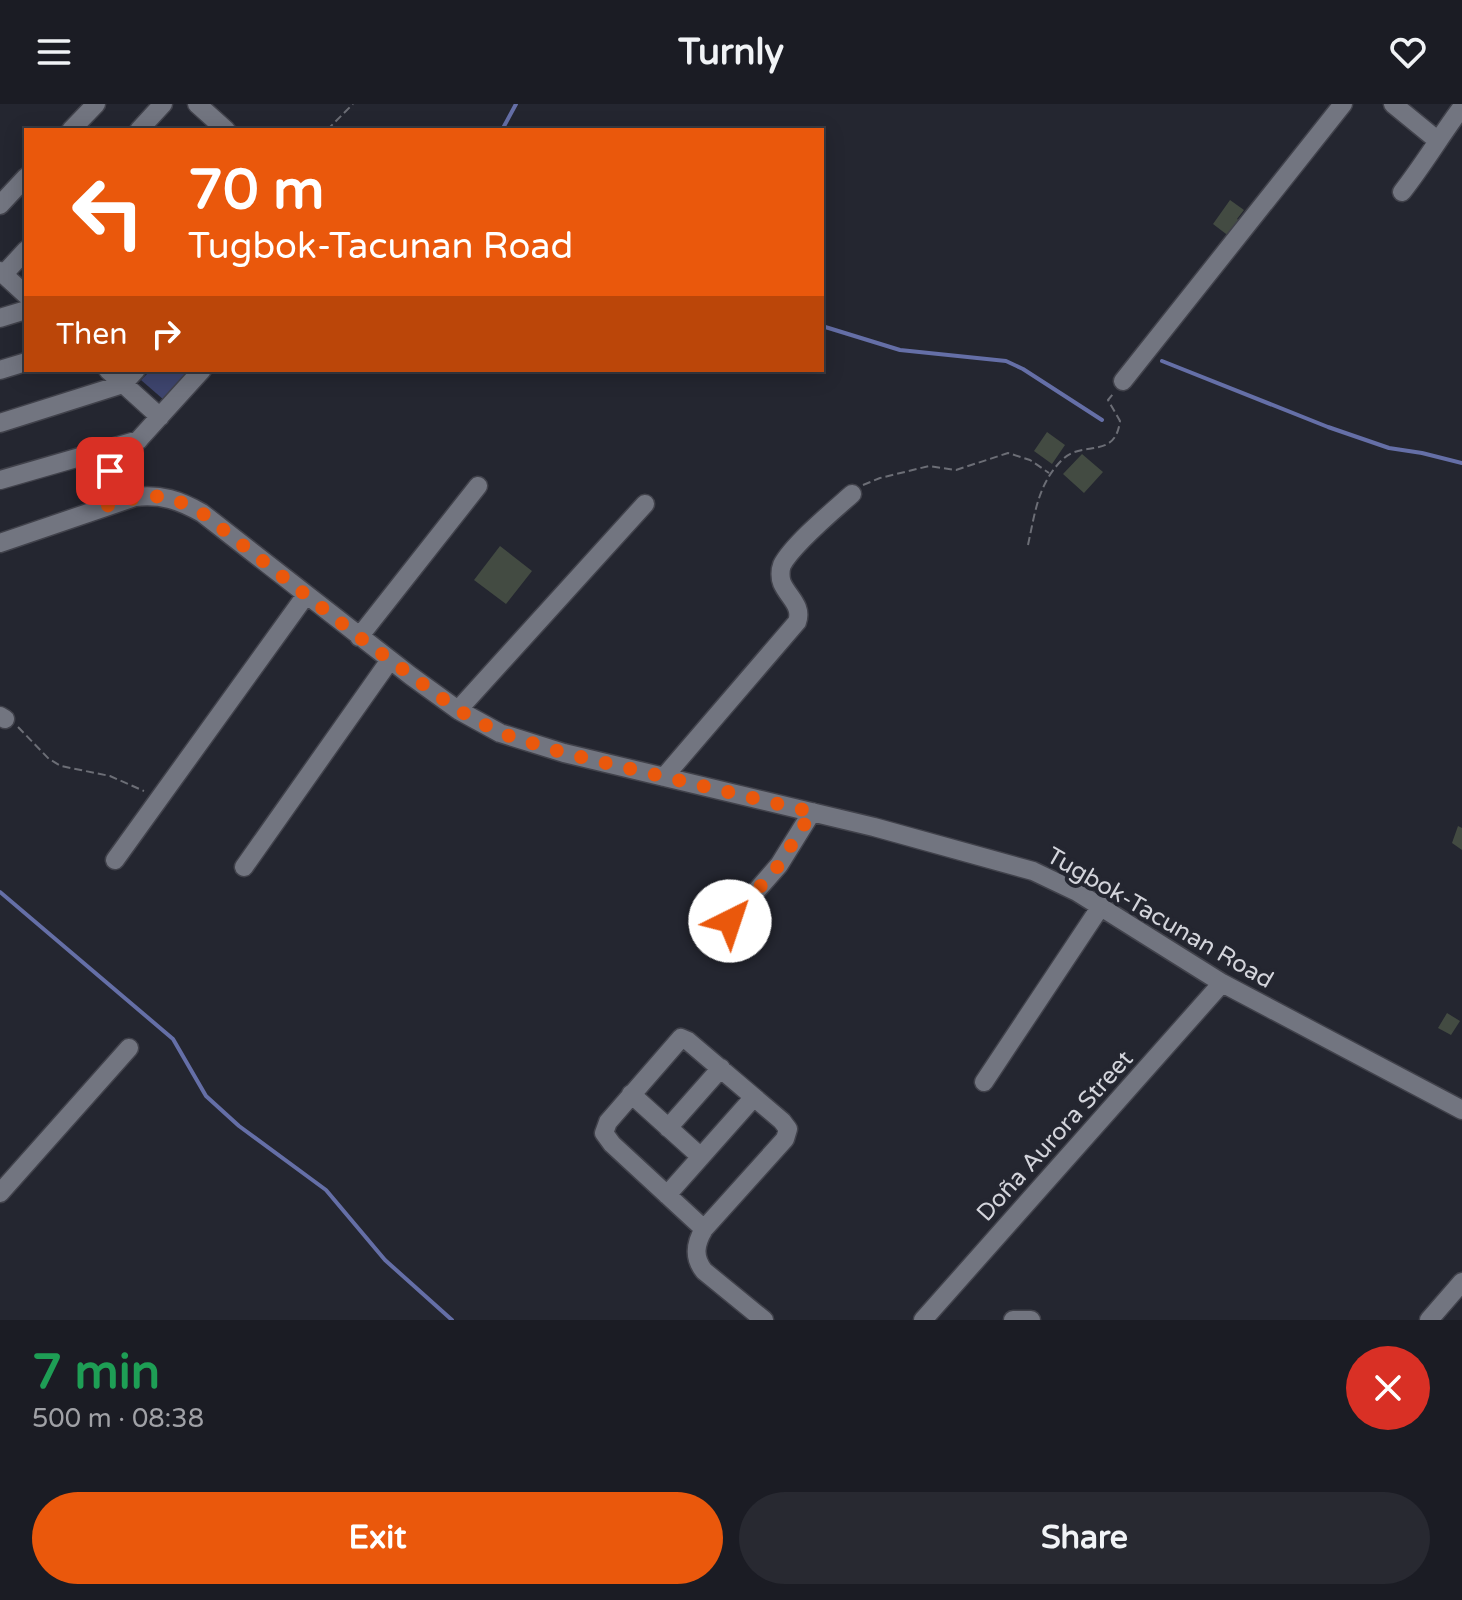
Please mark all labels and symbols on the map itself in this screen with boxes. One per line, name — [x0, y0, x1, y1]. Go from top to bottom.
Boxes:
pin — [76, 437, 144, 505]
street label: Tugbok-Tacunan Road — [1042, 841, 1278, 995]
position arrow — [688, 879, 772, 963]
street label: Doña Aurora Street — [971, 1045, 1139, 1227]

